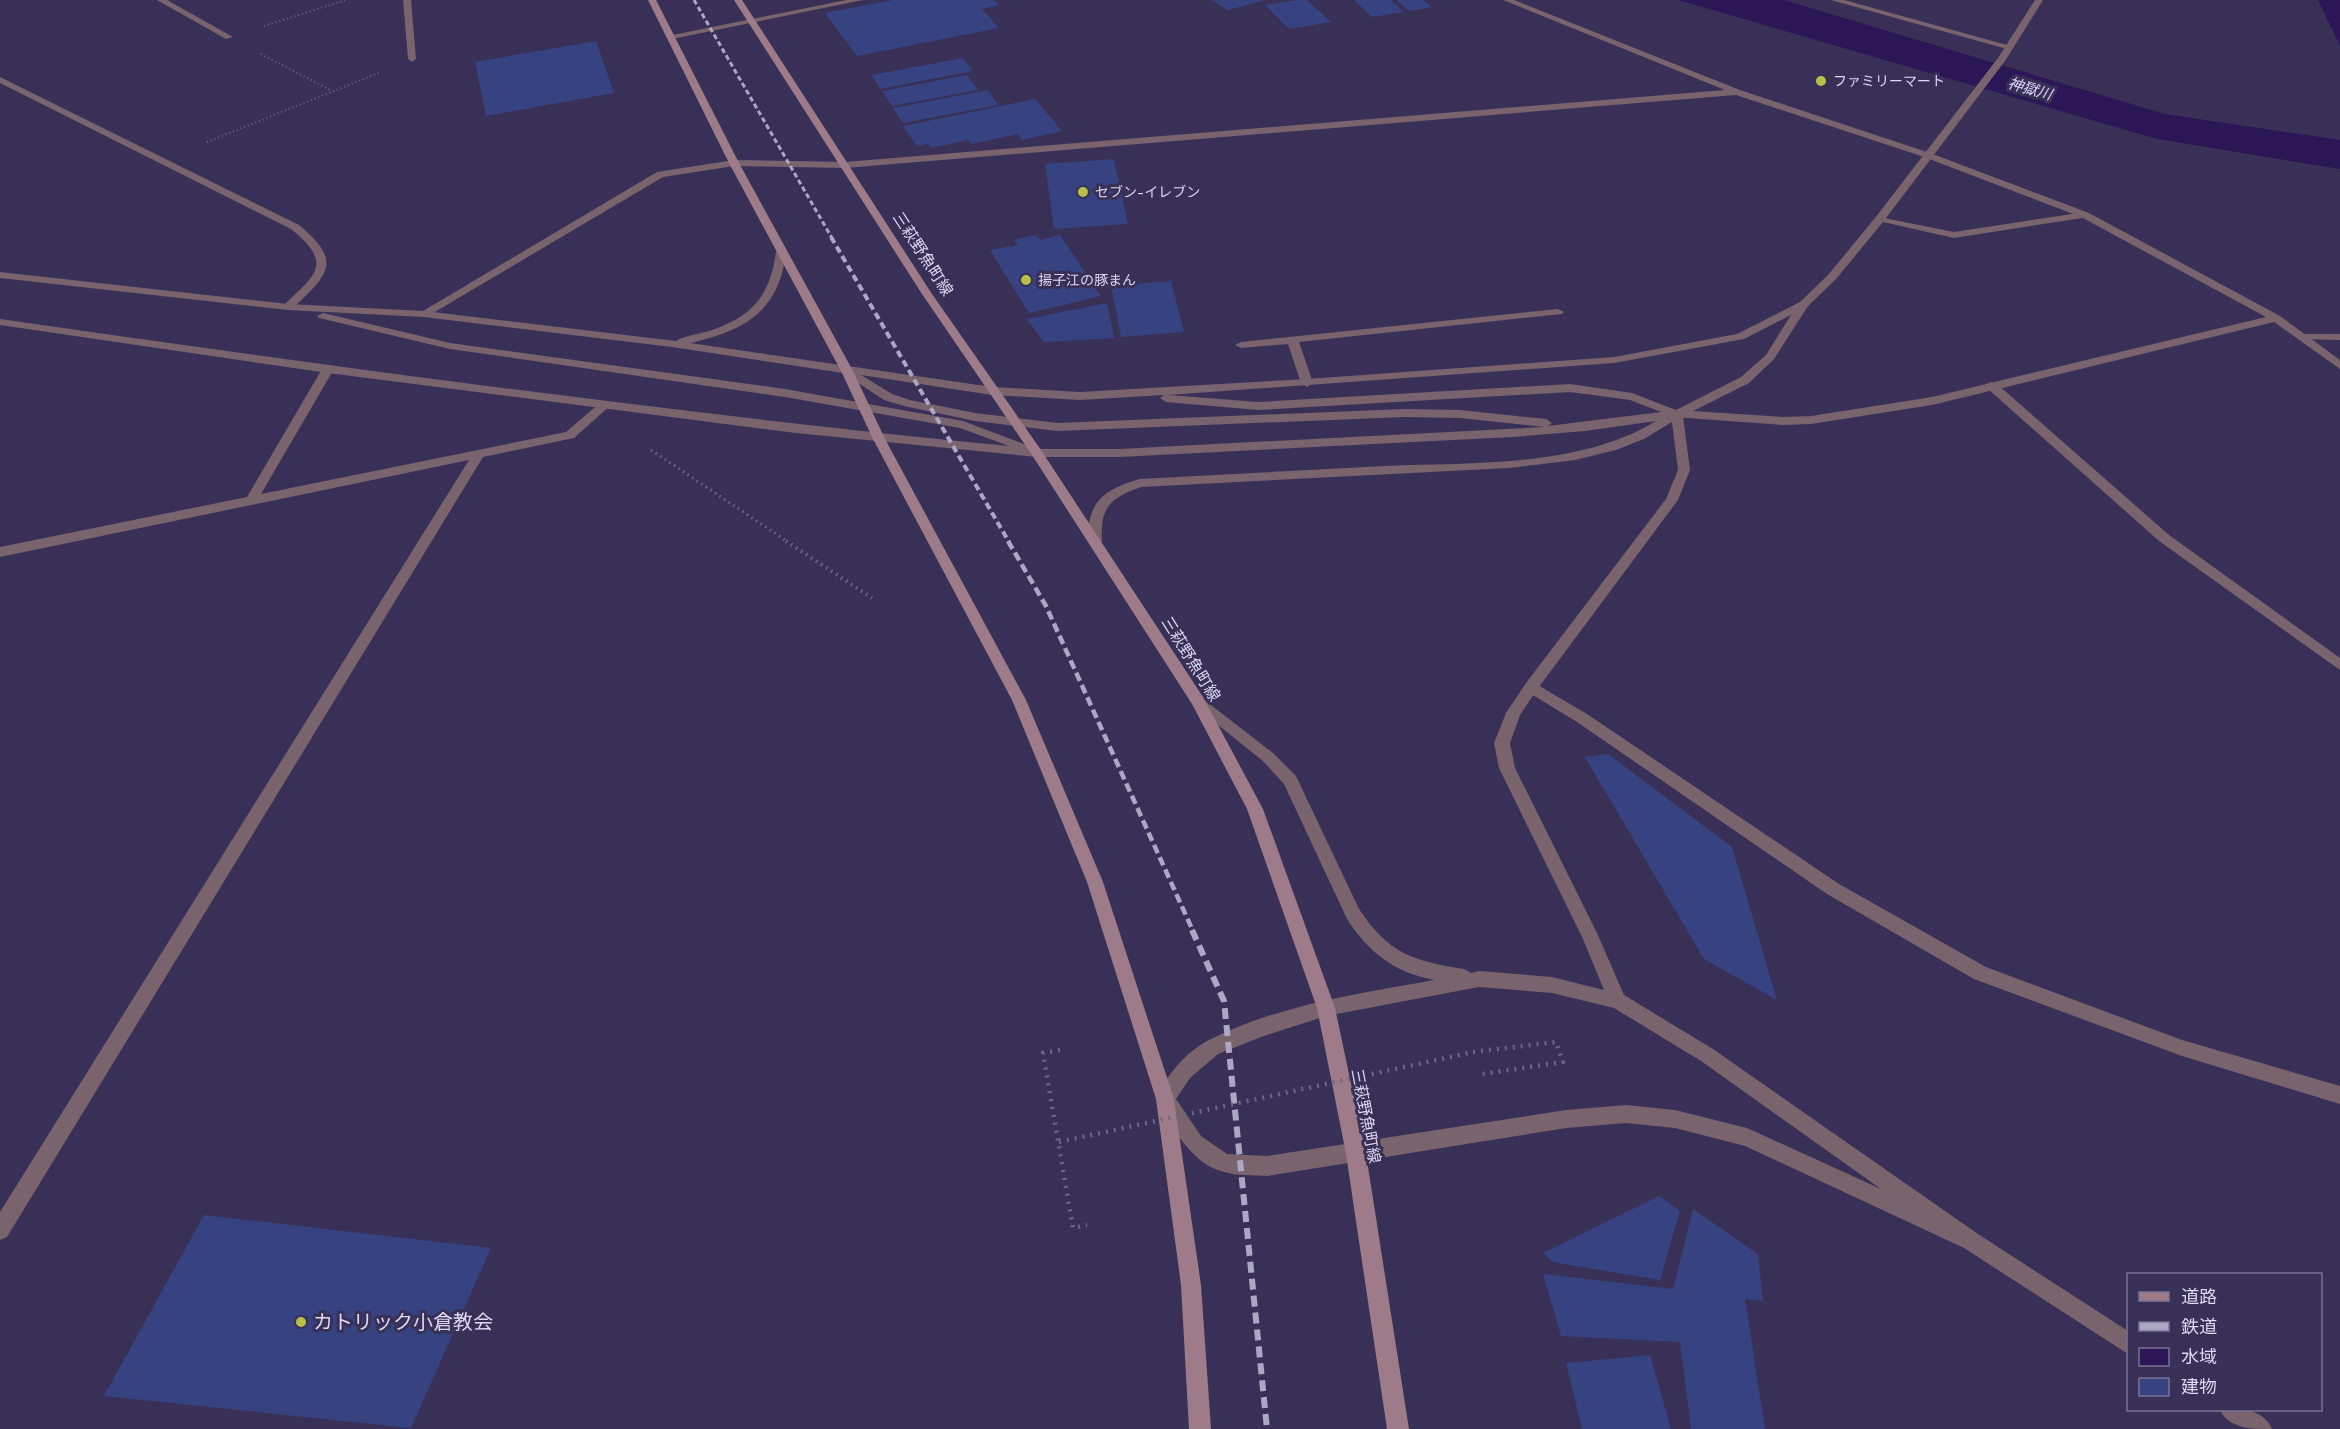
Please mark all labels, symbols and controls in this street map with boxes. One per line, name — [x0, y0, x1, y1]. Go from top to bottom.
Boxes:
place label: ファミリーマート — [1833, 73, 1945, 89]
marker: ファミリーマート — [1814, 74, 1828, 88]
water label: 神獄川 — [2006, 74, 2056, 104]
place label: セブン-イレブン — [1095, 184, 1200, 200]
marker: セブン-イレブン — [1076, 185, 1090, 199]
street label: 三萩野魚町線 — [889, 209, 957, 299]
place label: 揚子江の豚まん — [1038, 272, 1136, 288]
marker: 揚子江の豚まん — [1019, 273, 1033, 287]
street label: 三萩野魚町線 — [1158, 613, 1224, 705]
street label: 三萩野魚町線 — [1348, 1067, 1384, 1165]
legend — [2127, 1273, 2322, 1411]
text: 道路 — [2181, 1286, 2217, 1307]
place label: カトリック小倉教会 — [313, 1310, 493, 1334]
marker: カトリック小倉教会 — [294, 1315, 308, 1329]
text: 鉄道 — [2181, 1316, 2217, 1337]
text: 水域 — [2181, 1346, 2217, 1367]
text: 建物 — [2181, 1376, 2217, 1397]

